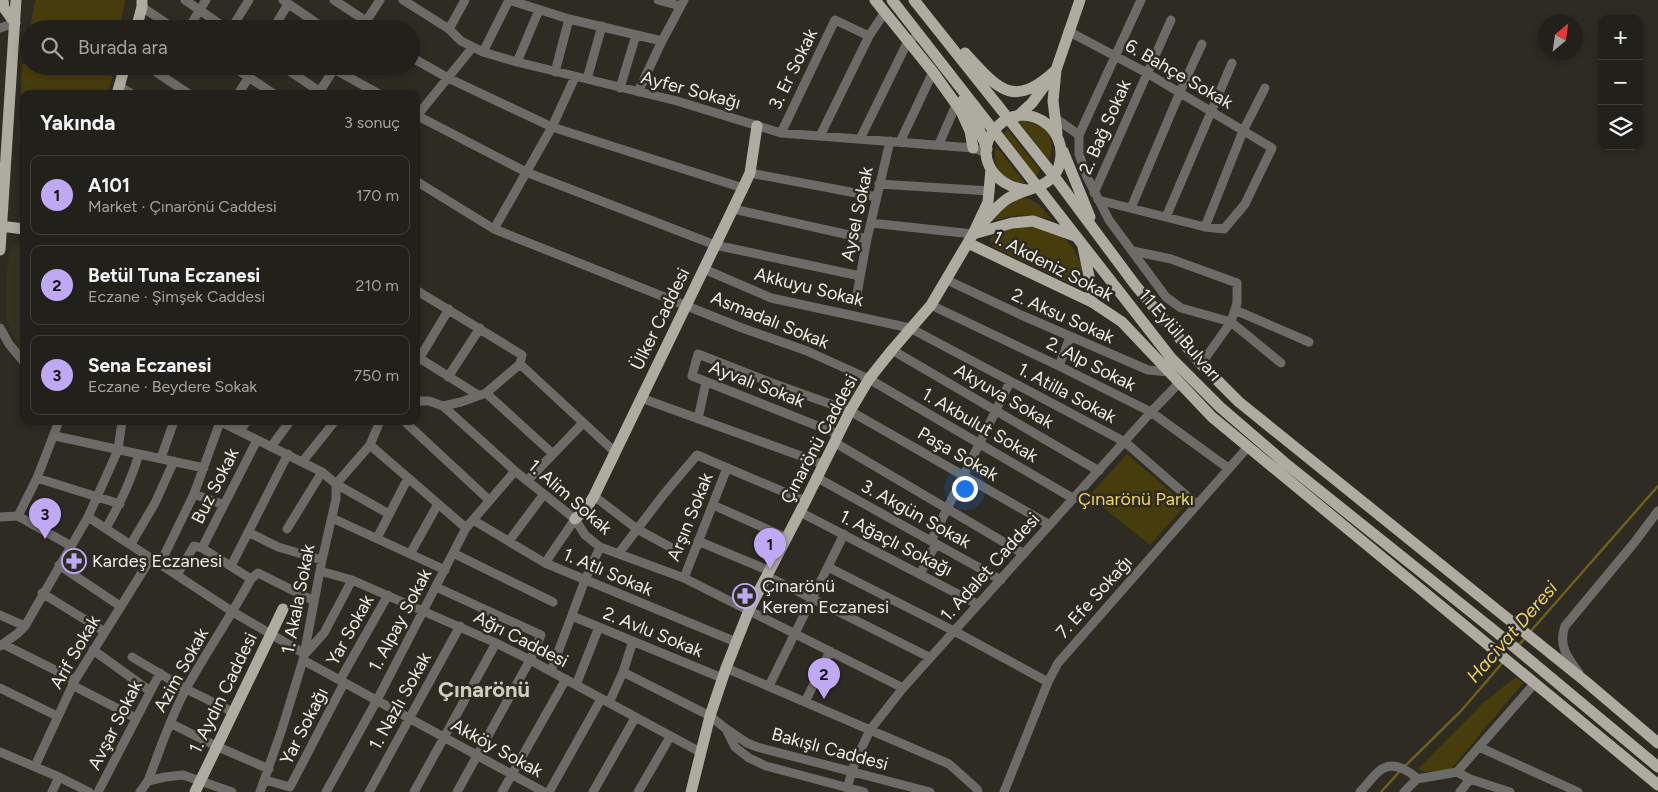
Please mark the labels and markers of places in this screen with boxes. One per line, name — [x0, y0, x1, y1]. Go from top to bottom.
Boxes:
pin: 3 — [29, 498, 61, 539]
pin: 1 — [754, 528, 786, 569]
pharmacy icon: Kardeş Eczanesi — [61, 548, 87, 574]
place label: Kardeş Eczanesi — [92, 550, 222, 572]
place label: Çınarönü Kerem Eczanesi — [762, 575, 889, 618]
pharmacy icon: Çınarönü Kerem Eczanesi — [732, 583, 758, 609]
pin: 2 — [808, 658, 840, 699]

